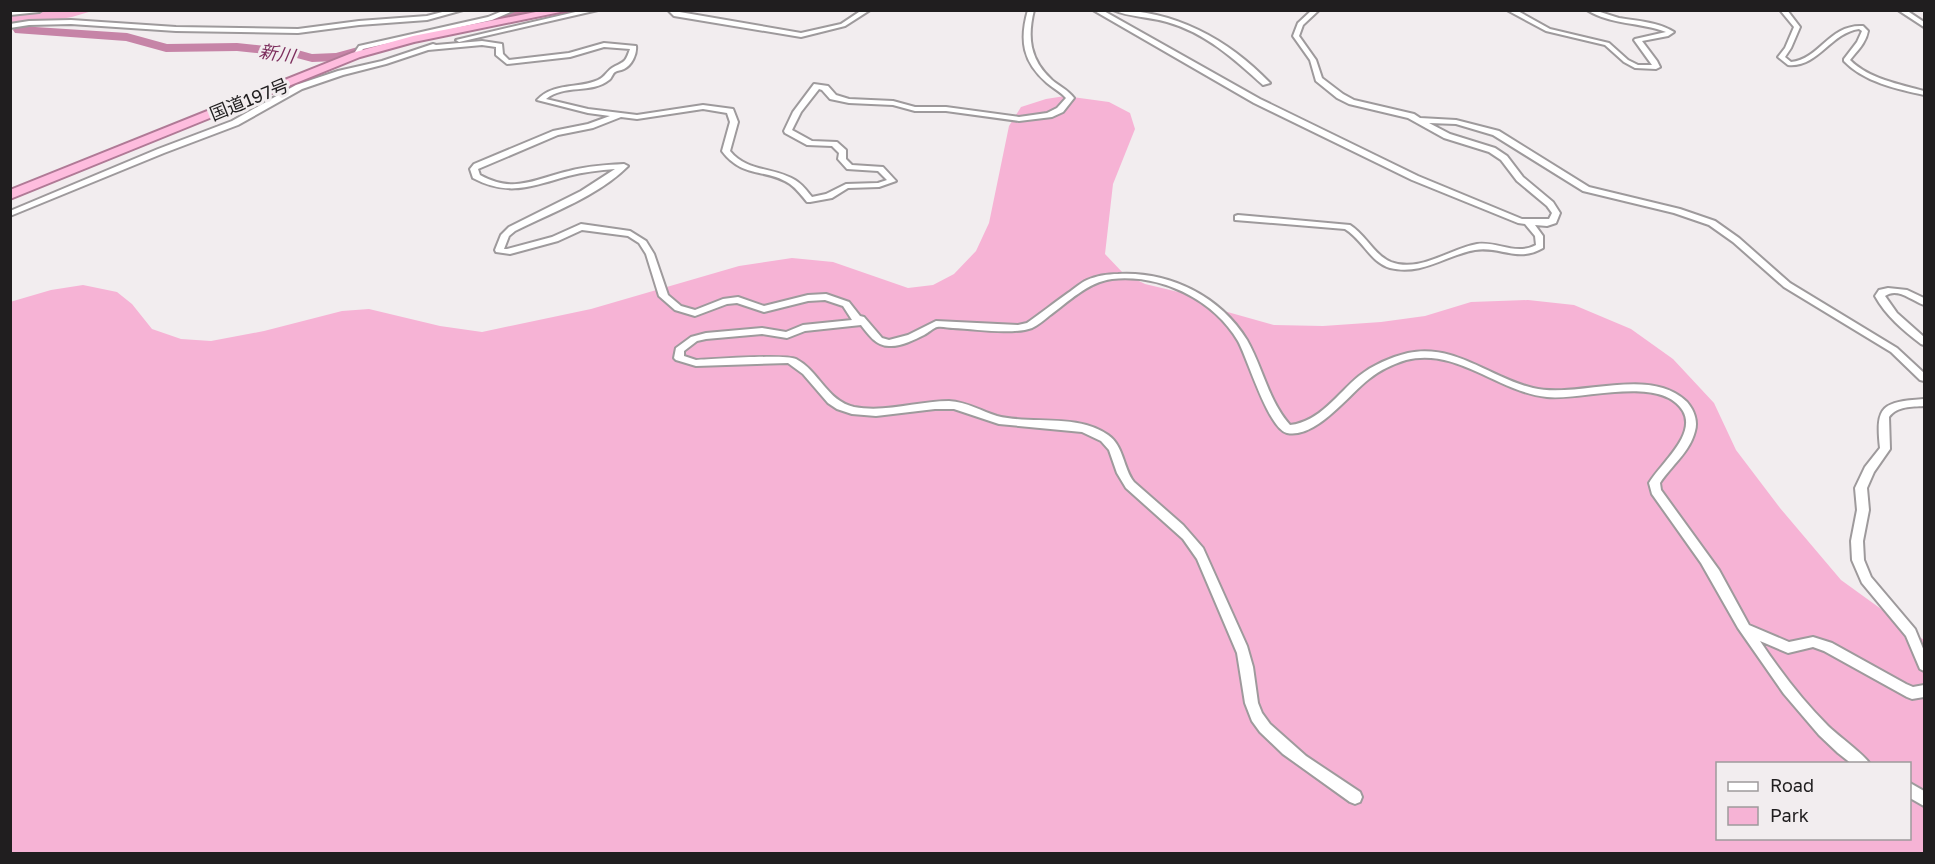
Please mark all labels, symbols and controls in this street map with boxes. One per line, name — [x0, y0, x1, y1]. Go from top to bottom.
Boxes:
water label: 新川 — [258, 39, 298, 67]
street label: 国道197号 — [206, 73, 292, 125]
legend — [1716, 762, 1911, 840]
text: Road — [1770, 774, 1814, 796]
text: Park — [1770, 804, 1809, 826]

